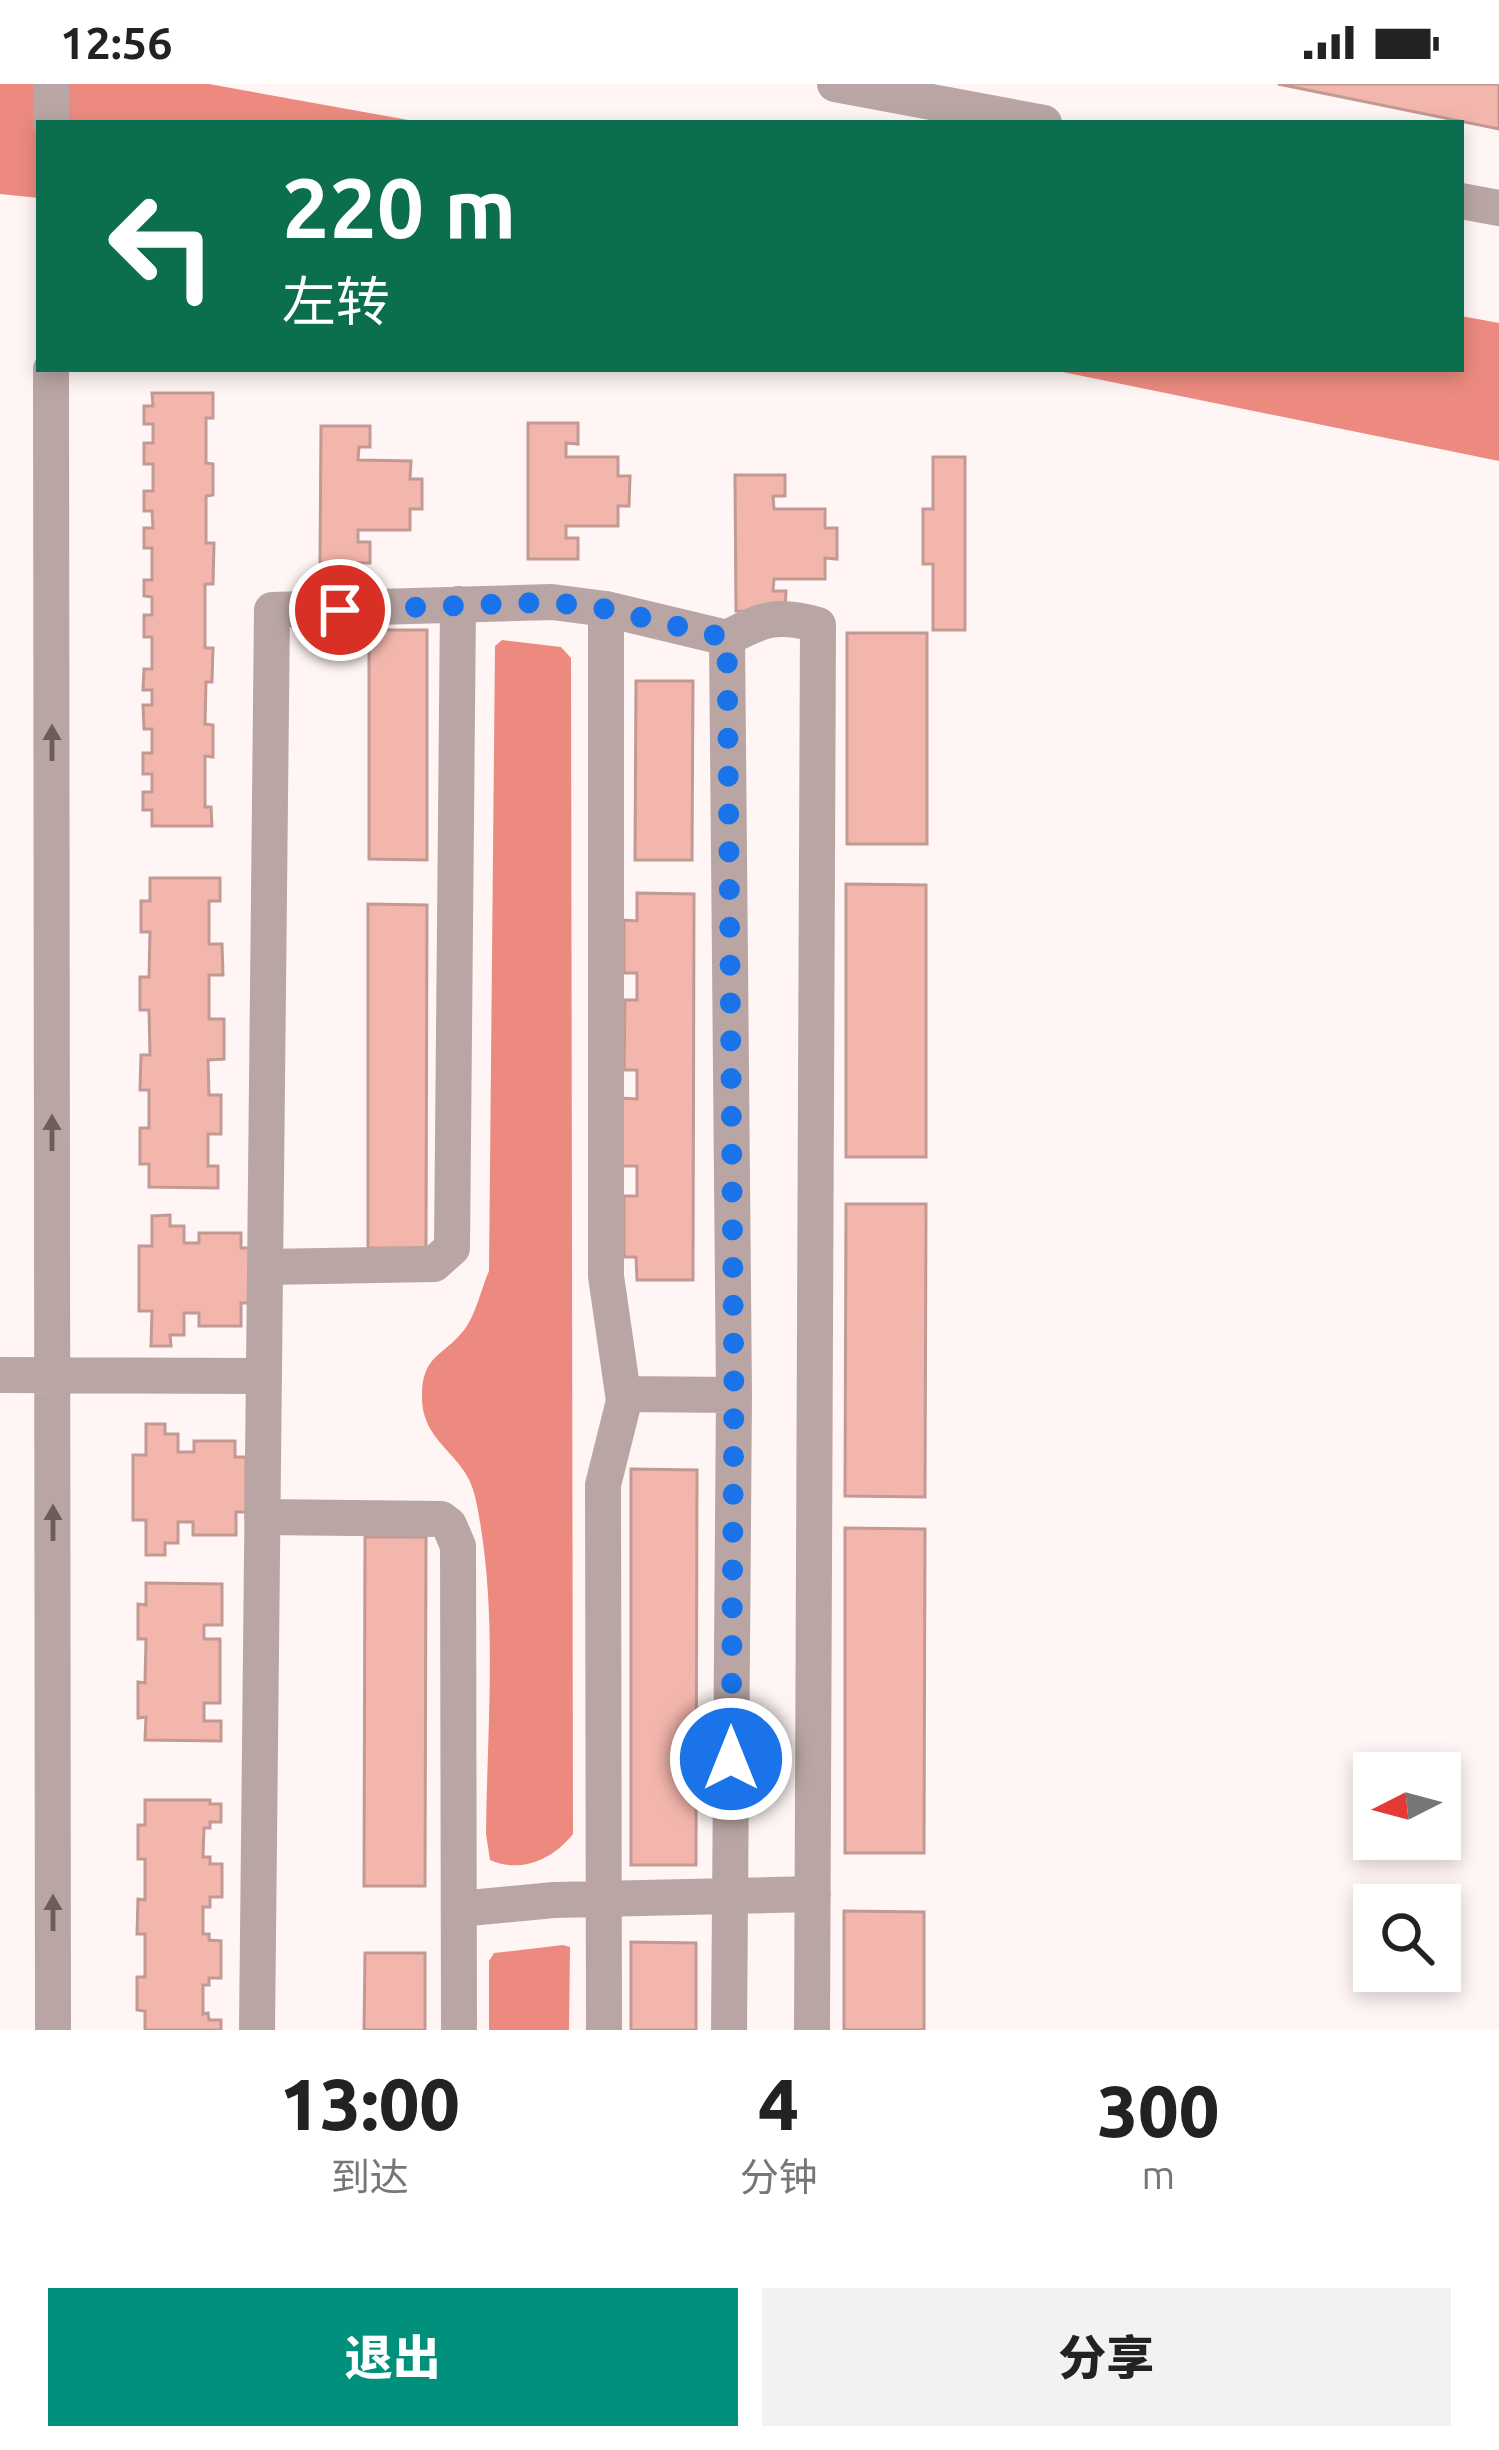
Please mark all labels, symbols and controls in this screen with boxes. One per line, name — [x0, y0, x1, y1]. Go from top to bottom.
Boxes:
text: 12:56 — [60, 17, 173, 68]
text: 220 m — [282, 160, 516, 254]
icon: left — [84, 168, 240, 324]
text: 左转 — [282, 271, 390, 331]
pin — [289, 559, 391, 661]
icon: arrive — [307, 577, 373, 643]
one-way arrow — [42, 723, 62, 761]
one-way arrow — [42, 1113, 62, 1151]
one-way arrow — [43, 1503, 63, 1541]
position arrow — [668, 1696, 794, 1822]
north arrow — [1353, 1752, 1461, 1860]
map controls — [1353, 1752, 1461, 1992]
button: search — [1353, 1884, 1461, 1992]
one-way arrow — [43, 1893, 63, 1931]
text: 13:00 — [280, 2063, 460, 2144]
text: 4 — [758, 2063, 799, 2144]
text: 300 — [1097, 2070, 1219, 2151]
text: m — [1142, 2153, 1175, 2196]
text: 到达 — [331, 2155, 409, 2198]
text: 分钟 — [740, 2155, 818, 2198]
button: 退出 — [48, 2288, 738, 2426]
button: 分享 — [762, 2288, 1451, 2426]

